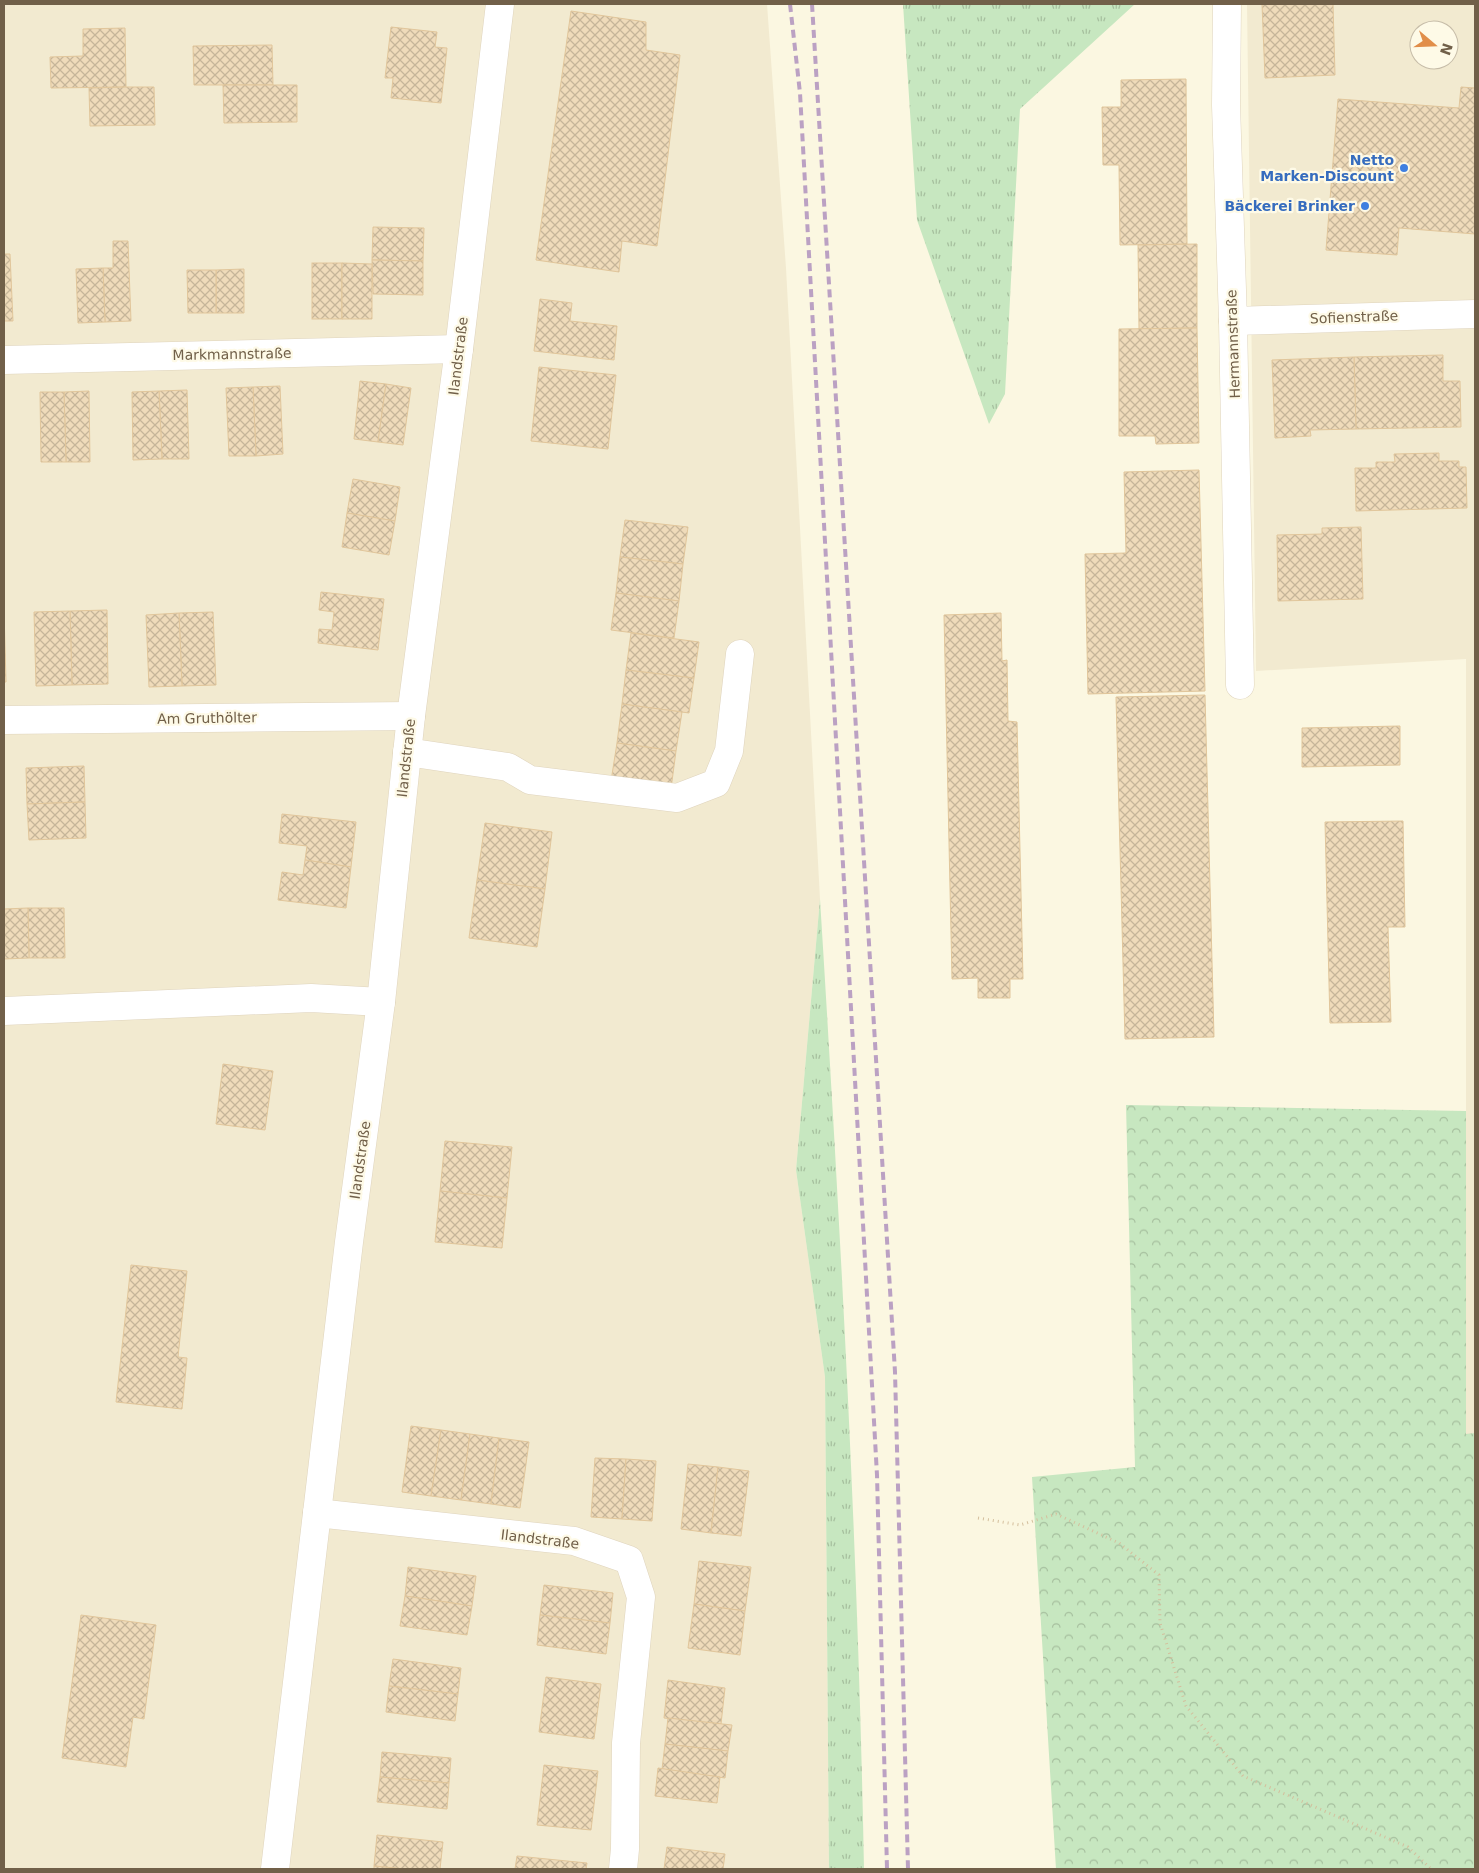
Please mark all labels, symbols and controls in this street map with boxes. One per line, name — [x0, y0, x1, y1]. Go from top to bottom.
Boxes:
north arrow — [1409, 20, 1459, 70]
text: N — [1437, 41, 1456, 57]
place label: Netto Marken-Discount — [1260, 152, 1394, 184]
marker: Netto Marken-Discount — [1398, 162, 1410, 174]
place label: Bäckerei Brinker — [1224, 198, 1355, 214]
marker: Bäckerei Brinker — [1359, 200, 1371, 212]
street label: Hermannstraße — [1223, 289, 1243, 399]
street label: Sofienstraße — [1310, 307, 1398, 327]
street label: Ilandstraße — [445, 316, 471, 396]
street label: Markmannstraße — [172, 345, 292, 363]
street label: Am Gruthölter — [157, 709, 257, 727]
street label: Ilandstraße — [394, 718, 418, 798]
street label: Ilandstraße — [347, 1120, 373, 1200]
street label: Ilandstraße — [500, 1526, 580, 1552]

